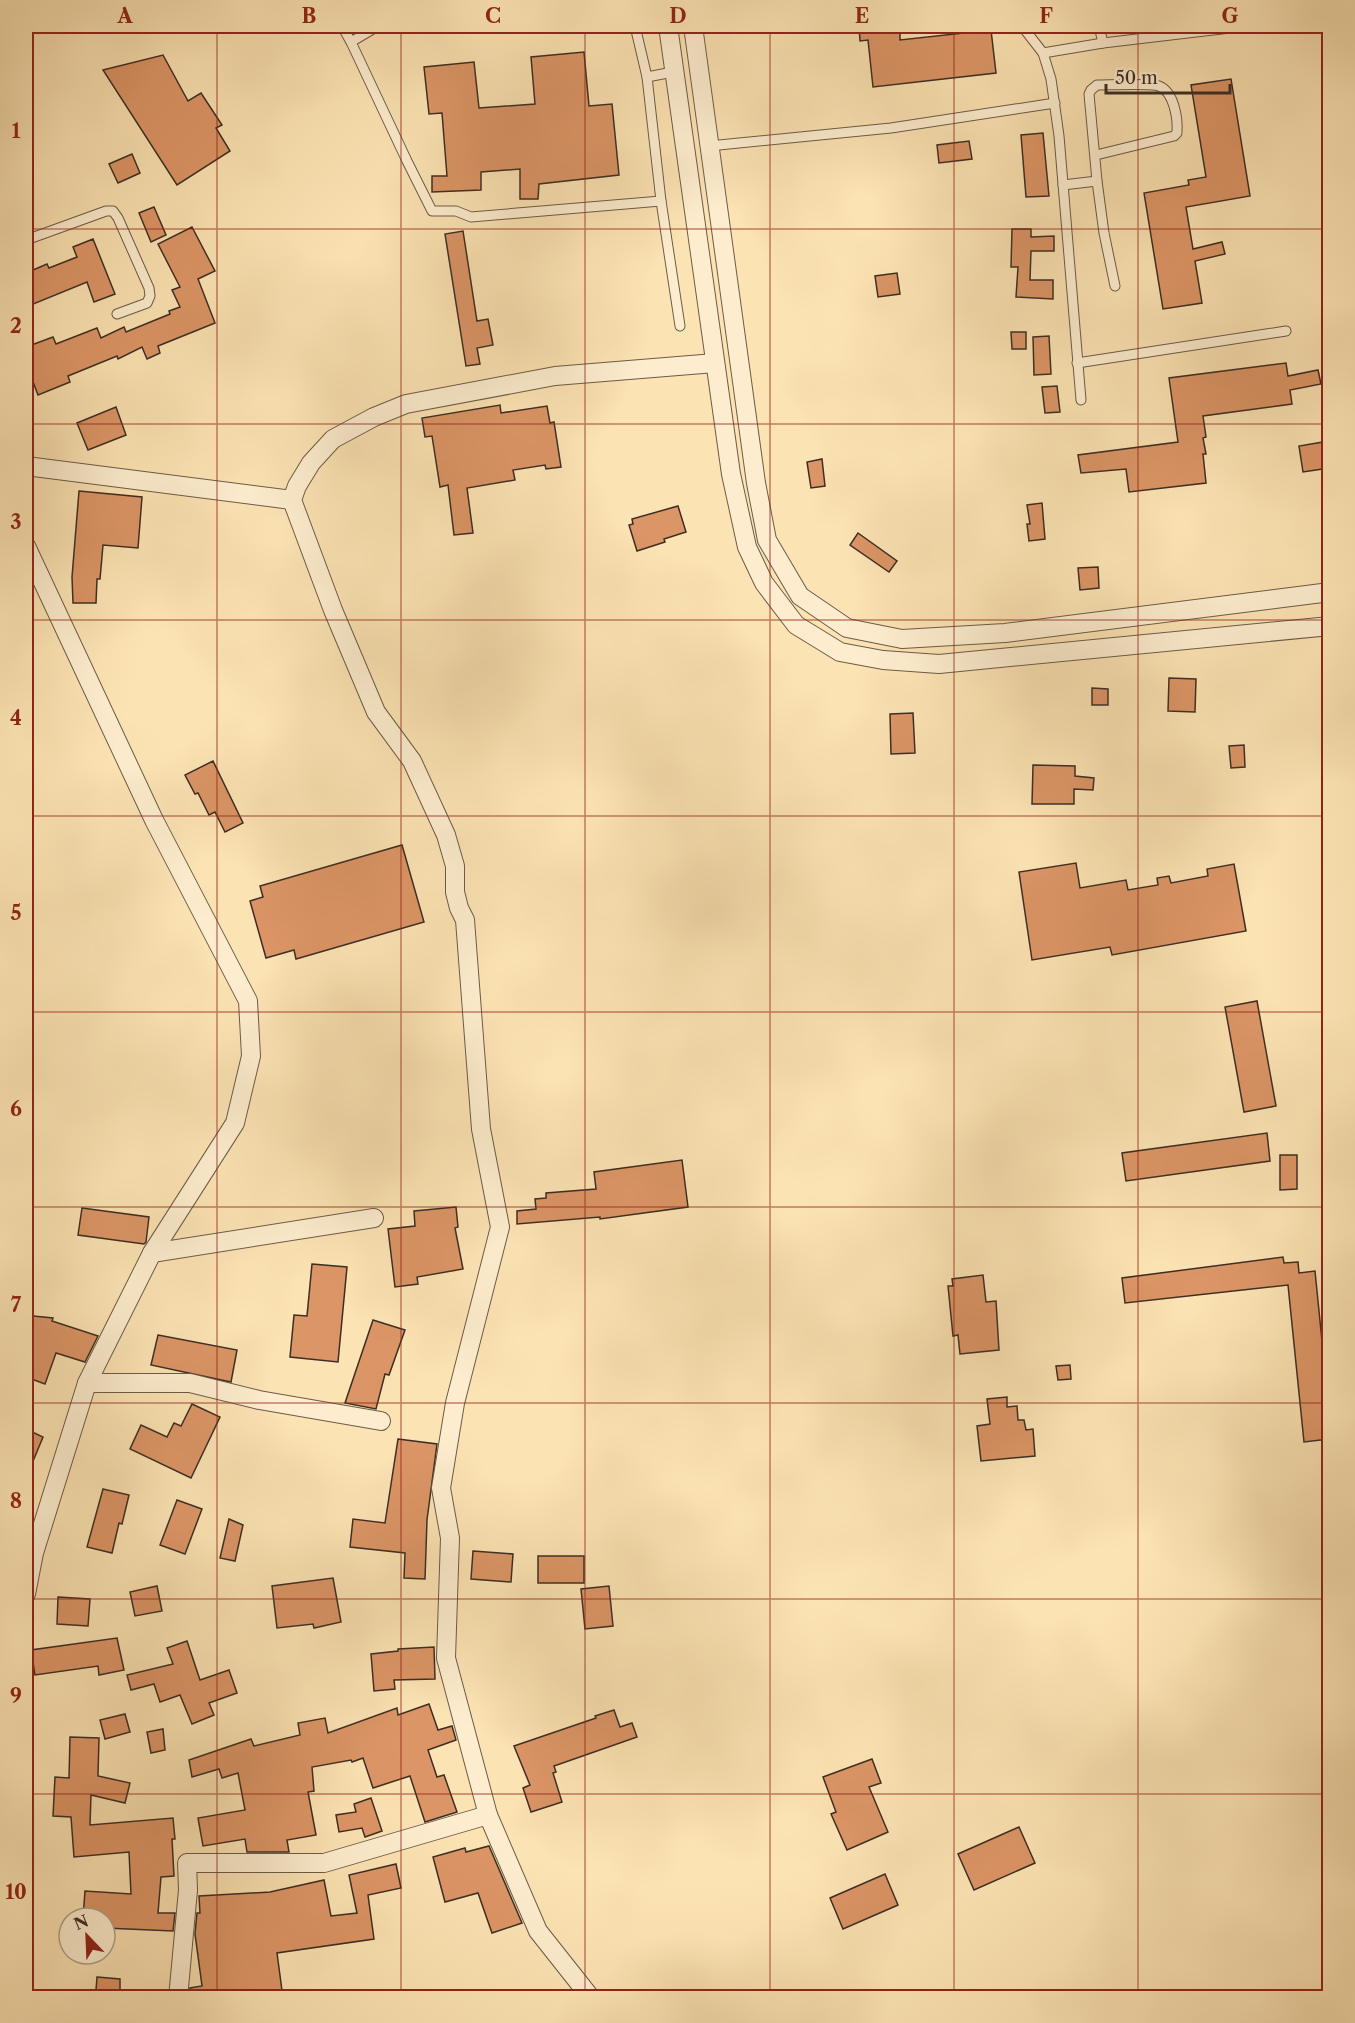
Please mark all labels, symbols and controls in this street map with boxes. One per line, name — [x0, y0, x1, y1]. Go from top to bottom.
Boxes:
text: A — [116, 4, 133, 28]
text: B — [302, 4, 317, 28]
text: C — [485, 4, 501, 28]
text: D — [669, 4, 687, 28]
text: E — [855, 4, 869, 28]
text: F — [1039, 4, 1053, 28]
text: G — [1222, 4, 1239, 28]
scale bar — [1106, 57, 1230, 95]
text: 50 m — [1115, 67, 1158, 89]
text: 1 — [12, 119, 21, 143]
text: 2 — [10, 314, 22, 338]
text: 3 — [10, 510, 22, 534]
text: 4 — [10, 706, 22, 730]
text: 5 — [10, 901, 22, 925]
text: 6 — [10, 1097, 22, 1121]
text: 7 — [11, 1293, 22, 1317]
text: 8 — [10, 1489, 22, 1513]
text: 9 — [10, 1684, 22, 1708]
text: 10 — [5, 1880, 27, 1904]
north arrow — [57, 1906, 117, 1966]
text: N — [71, 1910, 92, 1934]

